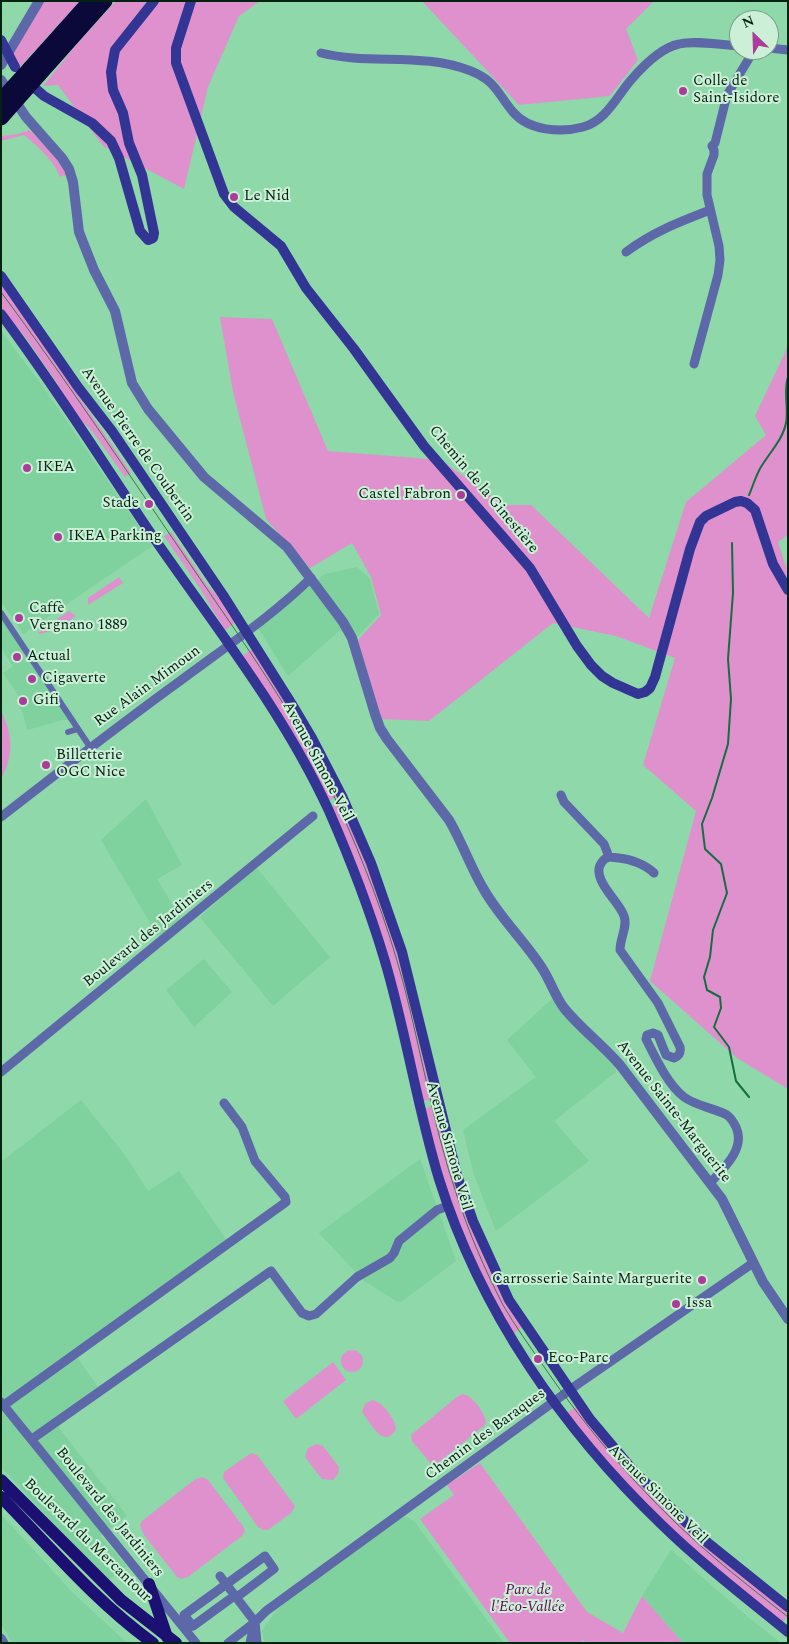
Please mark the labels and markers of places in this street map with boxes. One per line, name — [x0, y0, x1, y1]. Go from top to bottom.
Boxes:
place label: Colle de Saint-Isidore — [693, 73, 779, 108]
marker: Colle de Saint-Isidore — [677, 85, 689, 97]
place label: Le Nid — [244, 188, 290, 206]
marker: Le Nid — [228, 191, 240, 203]
place label: IKEA — [37, 459, 75, 477]
marker: IKEA — [21, 462, 33, 474]
place label: Castel Fabron — [358, 486, 451, 504]
marker: Castel Fabron — [455, 489, 467, 501]
place label: Stade — [103, 495, 139, 513]
marker: Stade — [143, 498, 155, 510]
place label: IKEA Parking — [68, 528, 162, 546]
marker: IKEA Parking — [52, 531, 64, 543]
place label: Caffè Vergnano 1889 — [29, 600, 127, 635]
marker: Caffè Vergnano 1889 — [13, 612, 25, 624]
place label: Actual — [27, 648, 71, 666]
marker: Actual — [11, 651, 23, 663]
place label: Cigaverte — [42, 670, 106, 688]
marker: Cigaverte — [26, 673, 38, 685]
place label: Gifi — [33, 692, 59, 710]
marker: Gifi — [17, 695, 29, 707]
place label: Billetterie OGC Nice — [56, 747, 126, 782]
marker: Billetterie OGC Nice — [40, 759, 52, 771]
place label: Carrosserie Sainte Marguerite — [492, 1271, 692, 1289]
marker: Carrosserie Sainte Marguerite — [696, 1274, 708, 1286]
place label: Issa — [686, 1295, 712, 1313]
marker: Issa — [670, 1298, 682, 1310]
place label: Eco-Parc — [548, 1350, 609, 1368]
marker: Eco-Parc — [532, 1353, 544, 1365]

